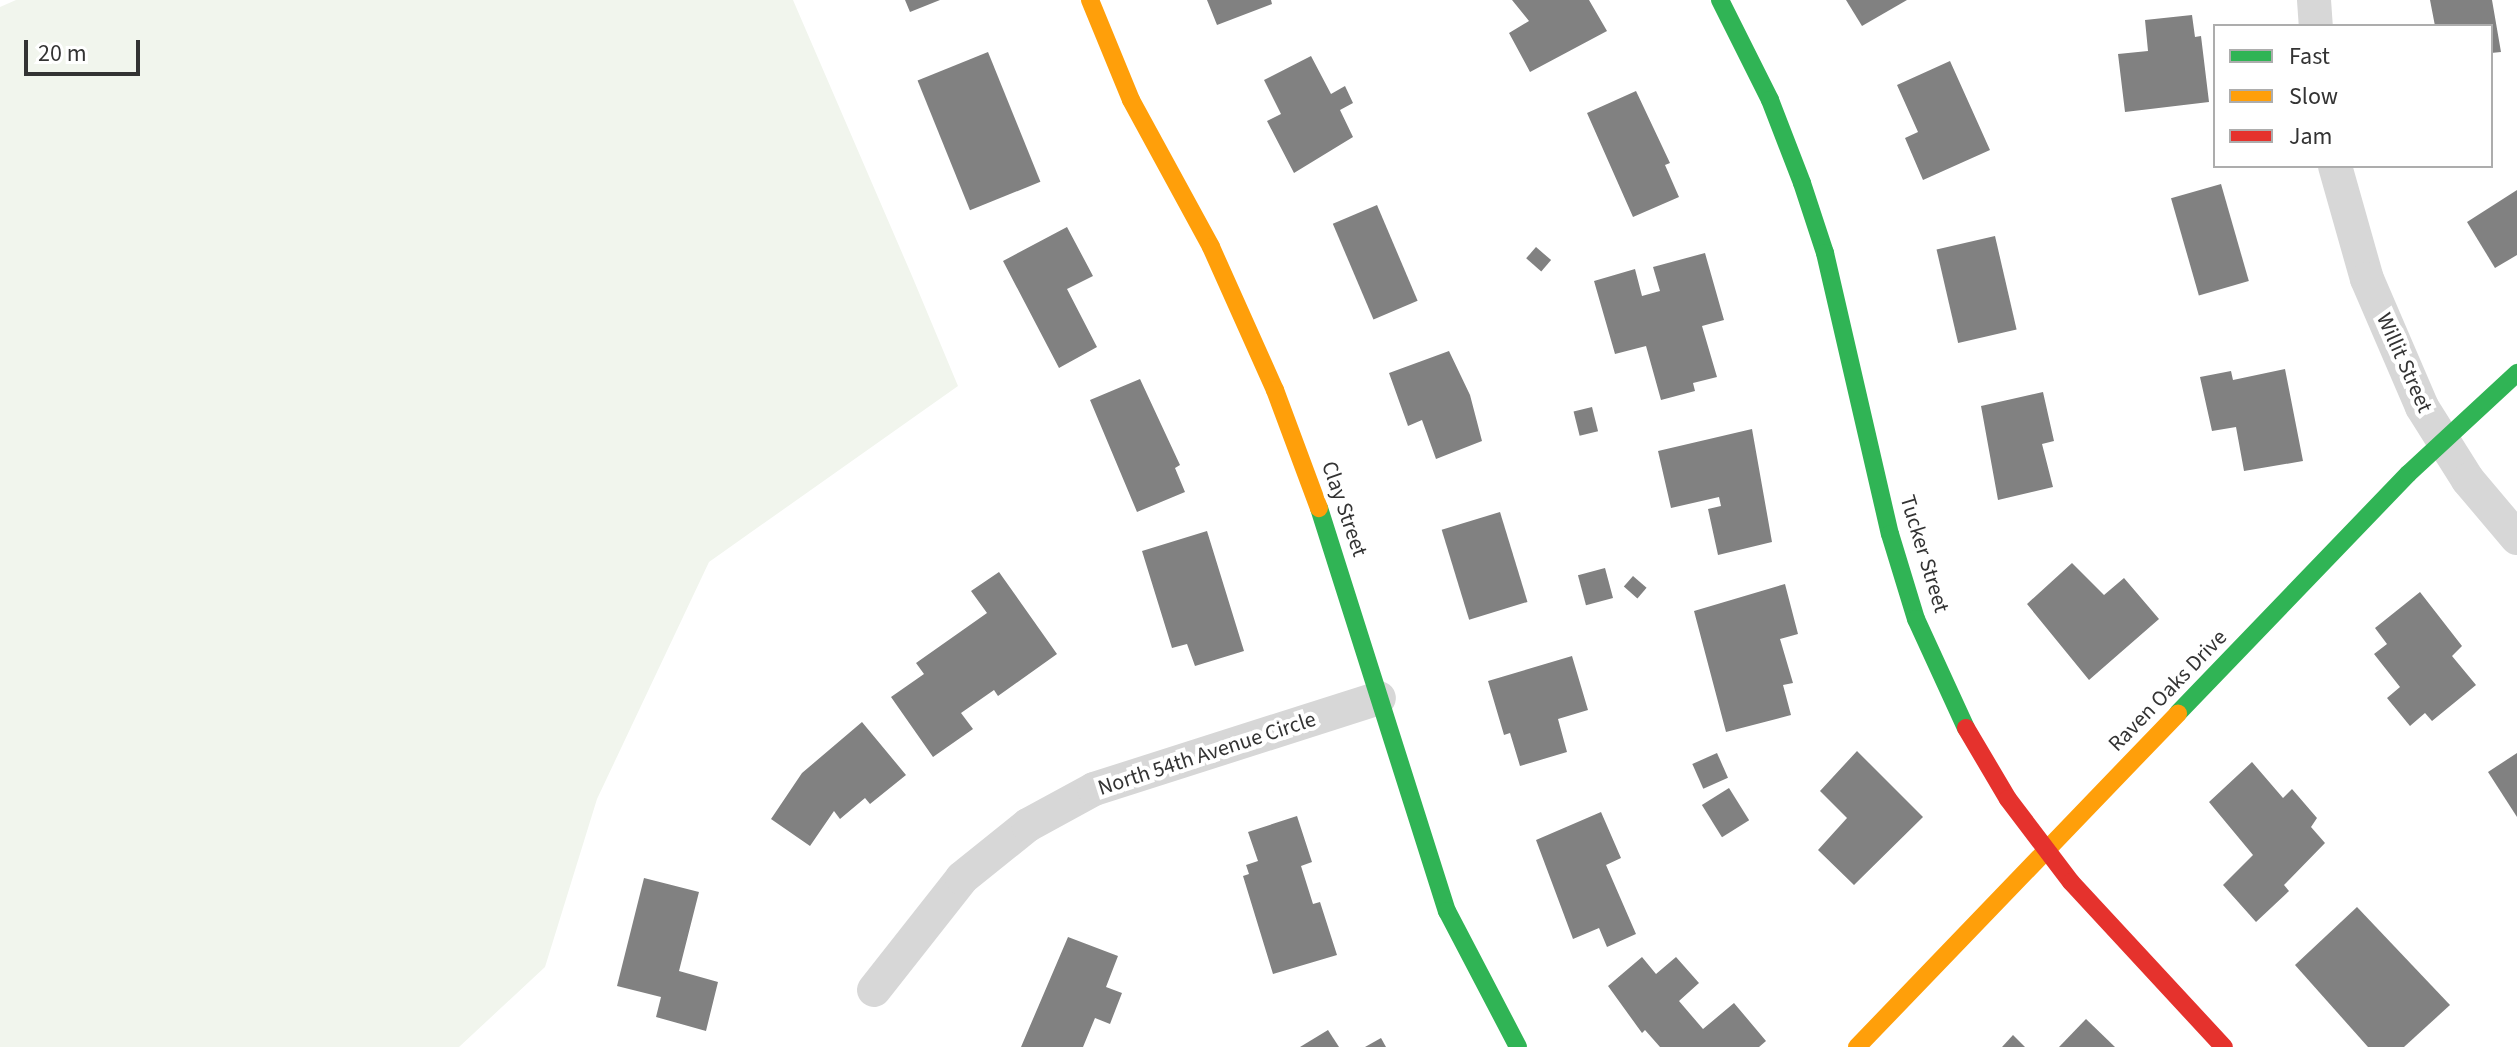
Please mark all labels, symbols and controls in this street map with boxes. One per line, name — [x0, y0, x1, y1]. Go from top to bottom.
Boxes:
scale bar — [28, 24, 144, 74]
legend — [2213, 24, 2493, 168]
text: 20 m — [38, 36, 87, 71]
text: Fast — [2289, 39, 2330, 74]
text: Slow — [2289, 79, 2338, 114]
text: Jam — [2289, 119, 2333, 154]
street label: Willit Street — [2370, 309, 2438, 417]
street label: Clay Street — [1315, 458, 1373, 560]
street label: Tucker Street — [1894, 492, 1954, 616]
street label: Raven Oaks Drive — [2103, 625, 2233, 757]
street label: North 54th Avenue Circle — [1095, 706, 1319, 802]

